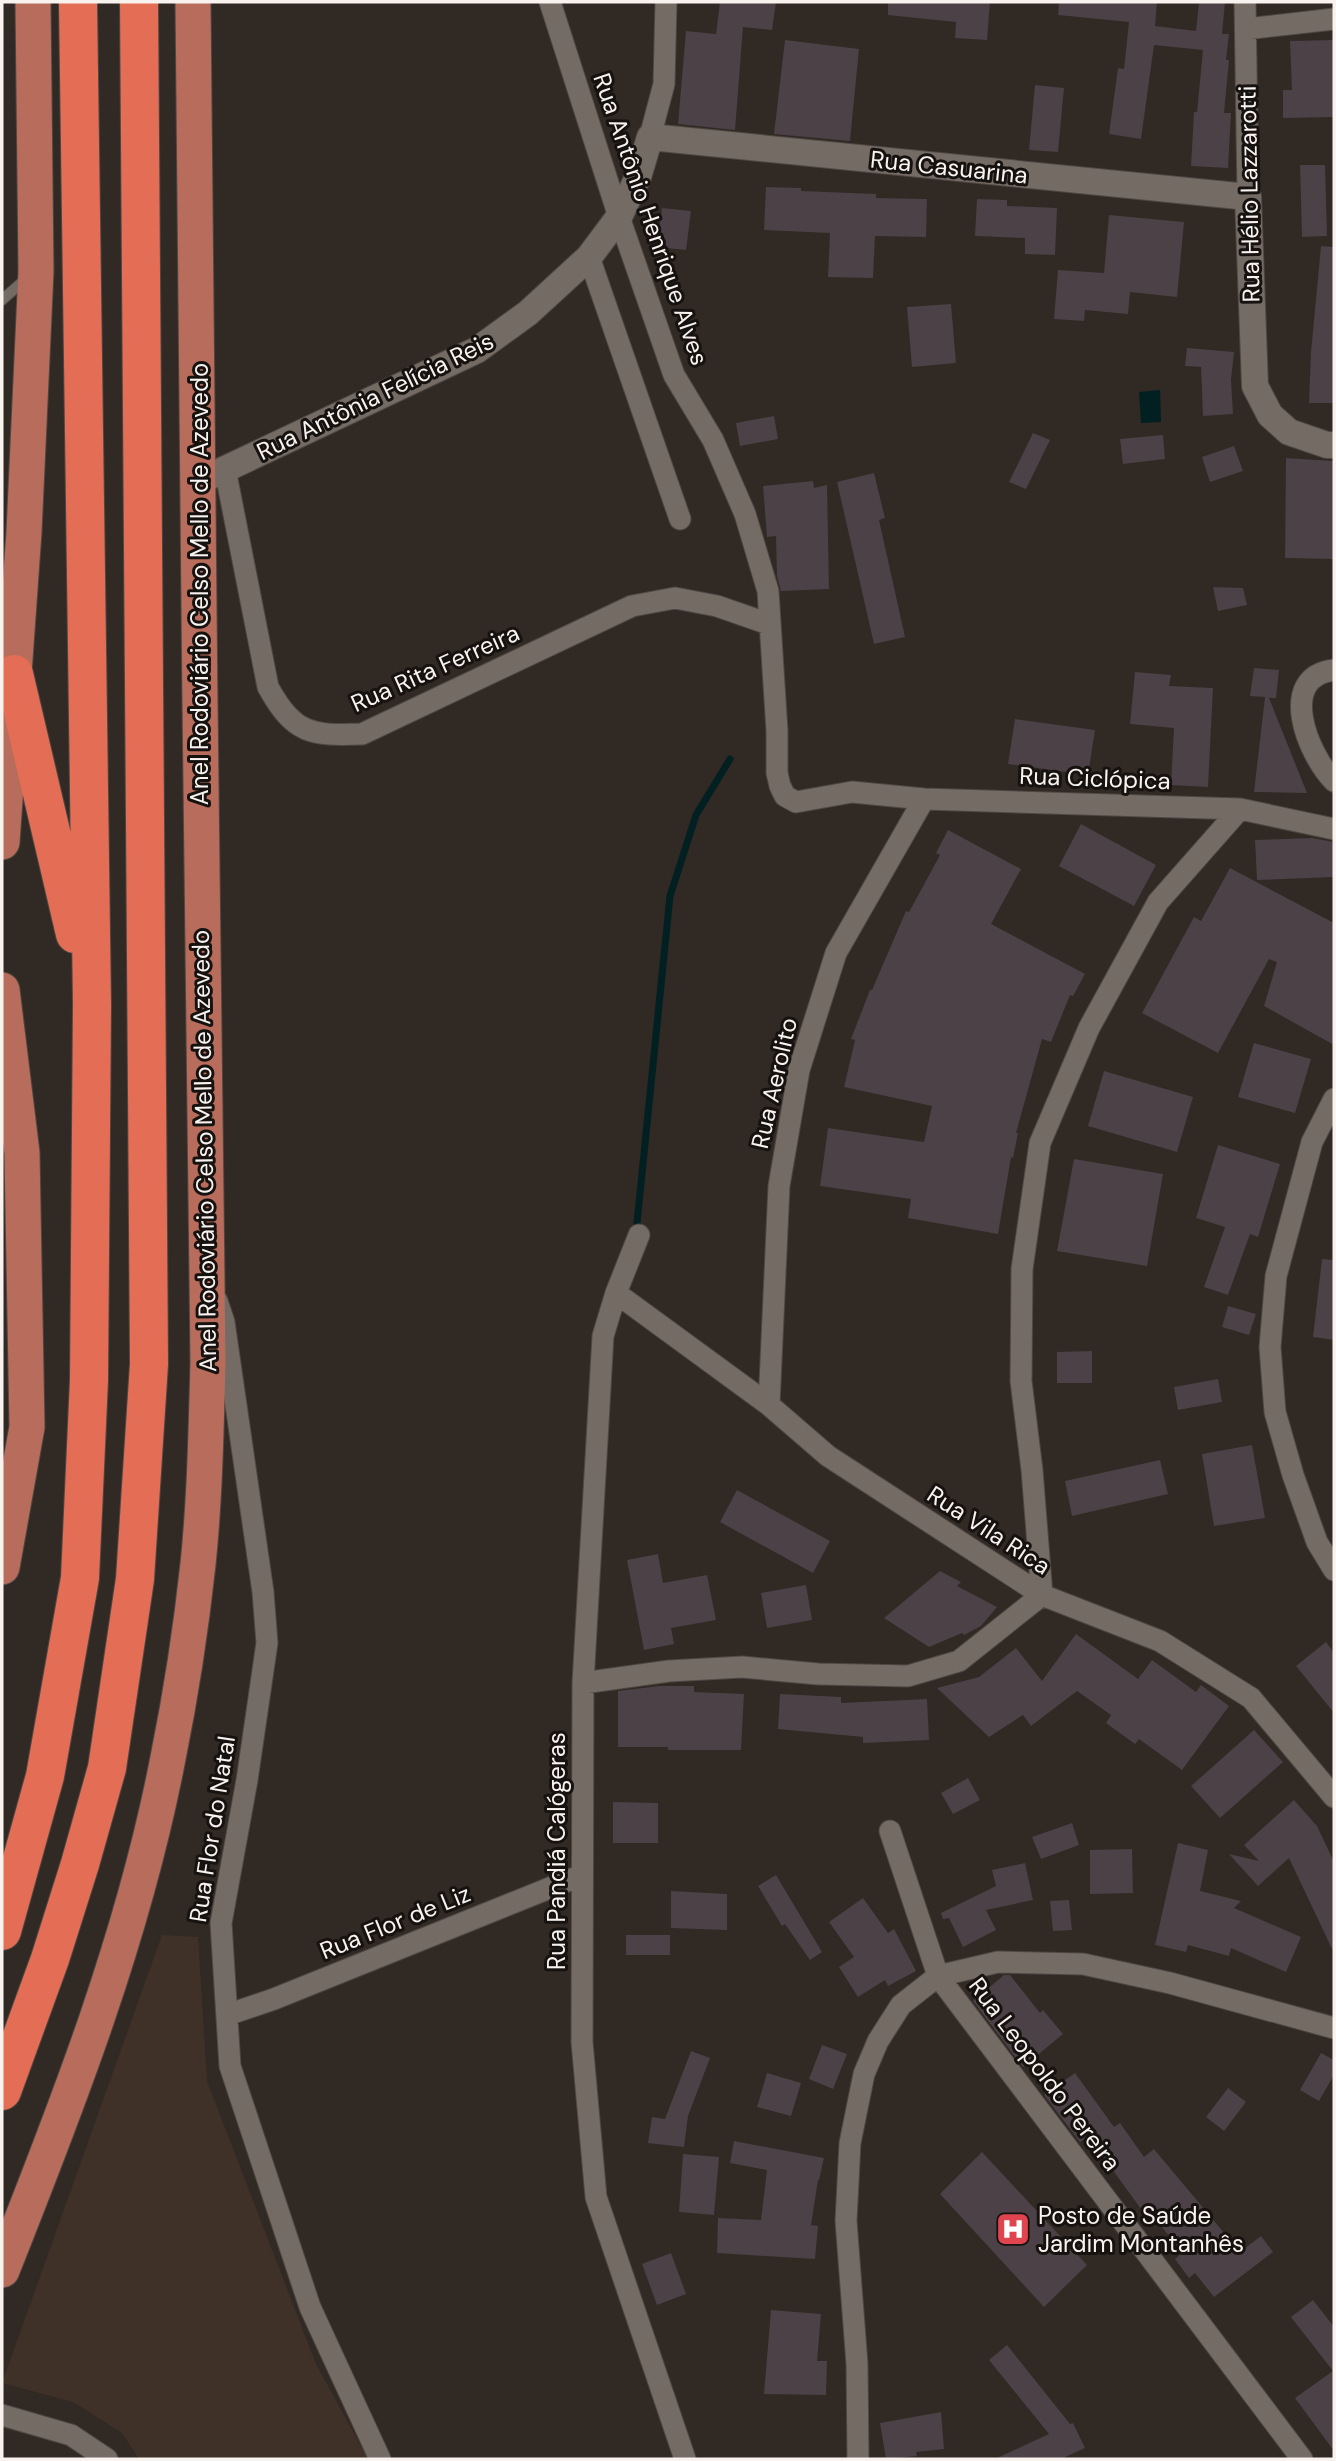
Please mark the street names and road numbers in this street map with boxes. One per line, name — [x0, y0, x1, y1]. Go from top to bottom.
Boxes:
street label: Rua Antônio Henrique Alves — [586, 69, 716, 369]
street label: Rua Hélio Lazzarotti — [1232, 85, 1266, 303]
street label: Rua Casuarina — [869, 143, 1029, 191]
street label: Rua Antônia Felícia Reis — [251, 325, 499, 467]
street label: Anel Rodoviário Celso Mello de Azevedo — [184, 363, 215, 805]
street label: Rua Rita Ferreira — [346, 617, 524, 719]
street label: Rua Ciclópica — [1019, 760, 1171, 796]
street label: Anel Rodoviário Celso Mello de Azevedo — [185, 930, 223, 1372]
street label: Rua Aerolito — [744, 1014, 804, 1152]
street label: Rua Vila Rica — [921, 1479, 1057, 1581]
street label: Rua Pandiá Calógeras — [541, 1732, 572, 1970]
street label: Rua Flor do Natal — [182, 1734, 242, 1924]
street label: Rua Flor de Liz — [315, 1878, 475, 1966]
street label: Rua Leopoldo Pereira — [962, 1971, 1128, 2177]

